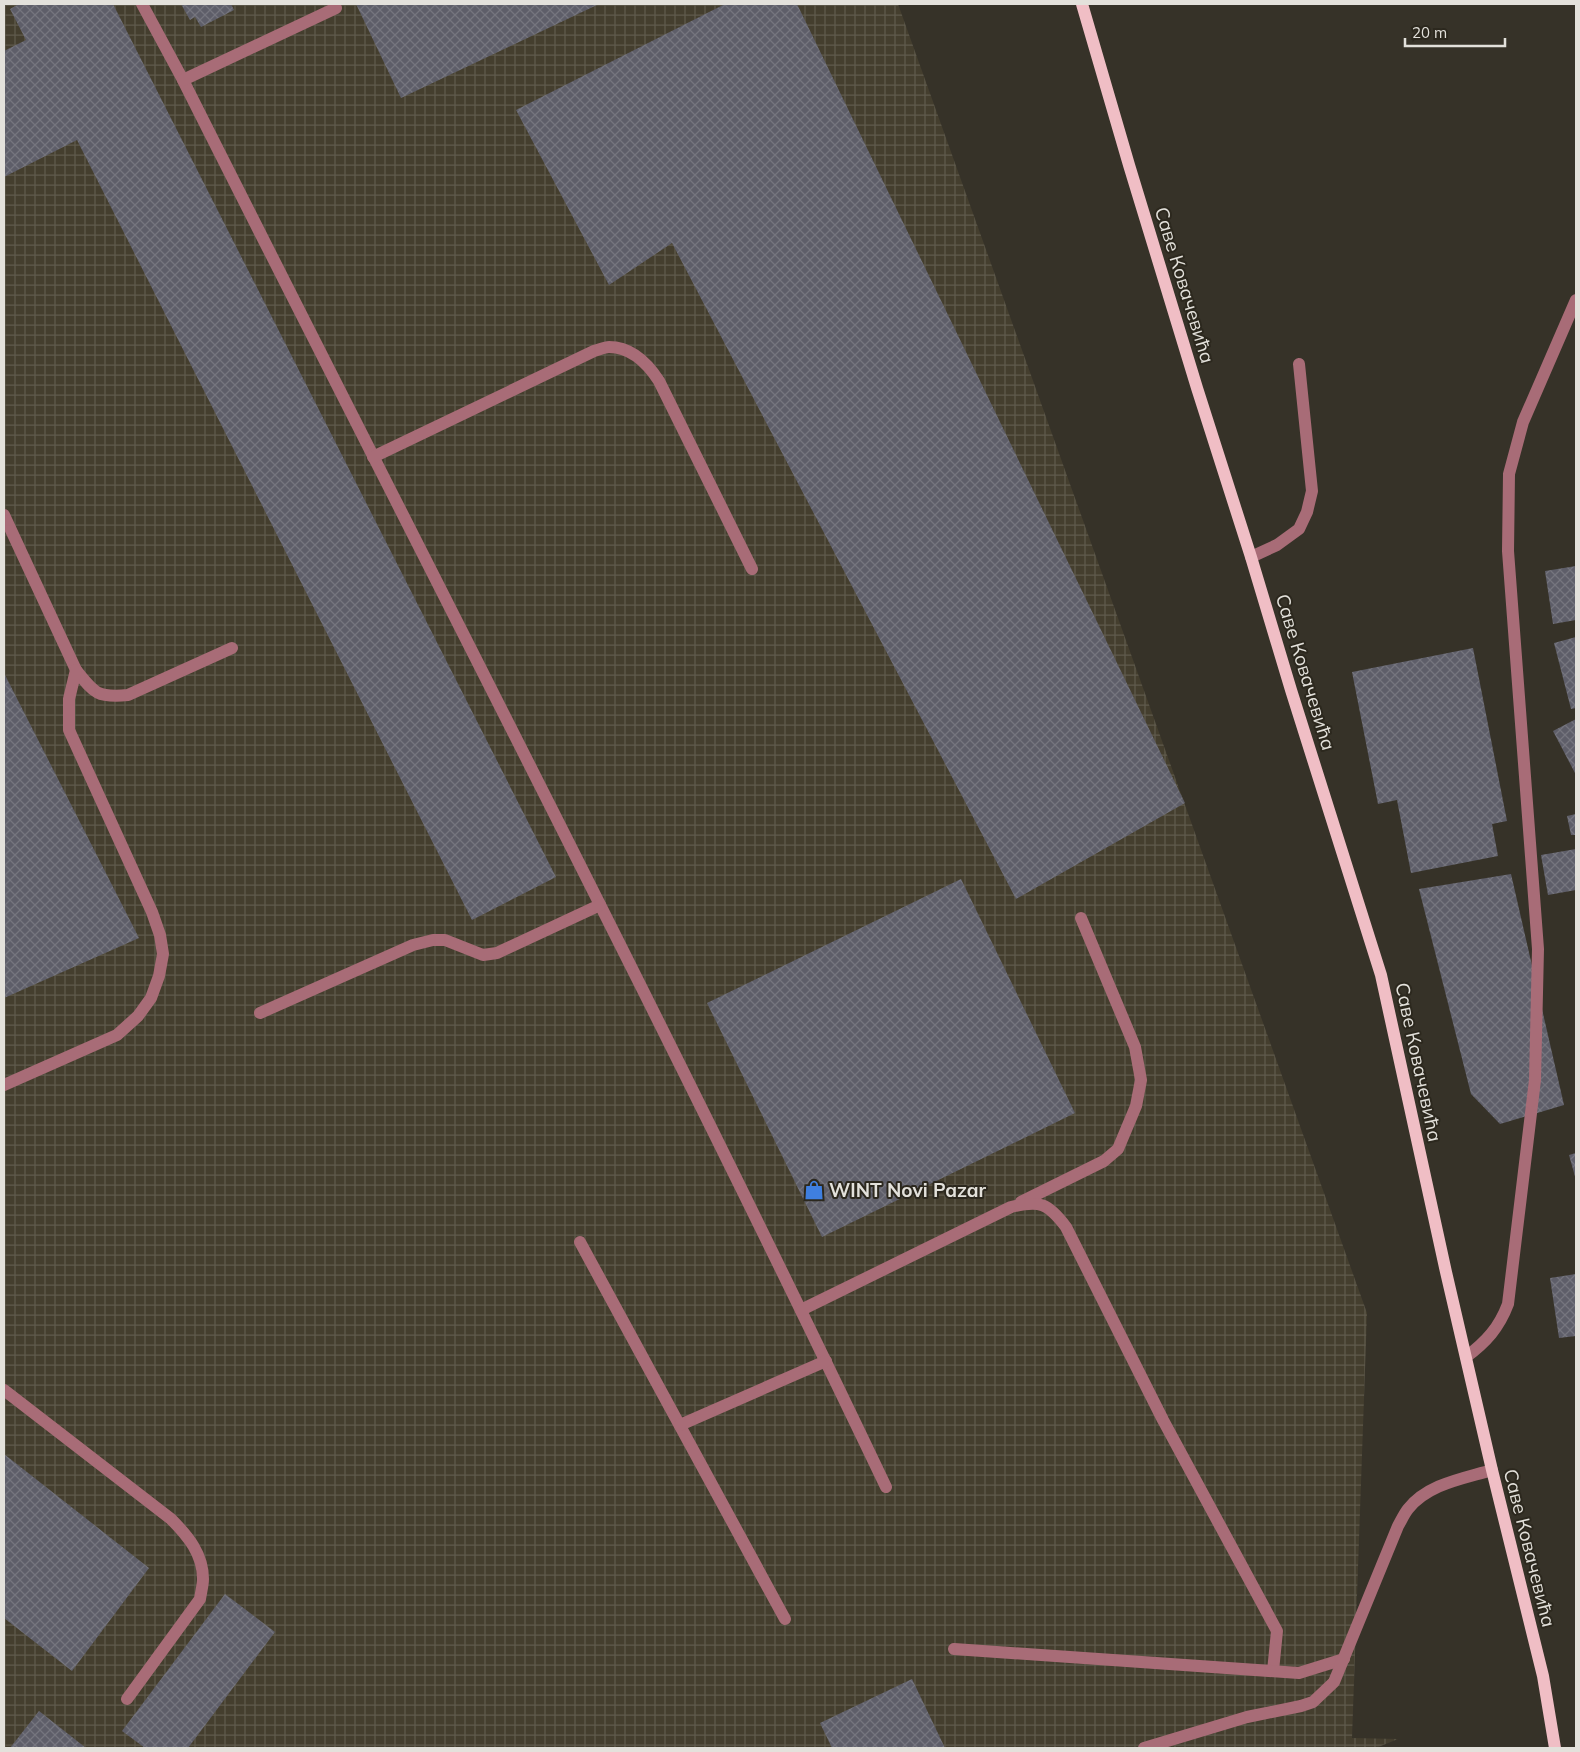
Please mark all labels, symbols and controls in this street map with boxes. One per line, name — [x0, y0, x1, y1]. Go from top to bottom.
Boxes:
scale bar — [1405, 15, 1505, 47]
text: 20 m — [1412, 23, 1447, 42]
street label: Саве Ковачевића — [1150, 204, 1220, 366]
street label: Саве Ковачевића — [1271, 591, 1341, 753]
street label: Саве Ковачевића — [1390, 980, 1448, 1144]
place label: WINT Novi Pazar — [829, 1178, 987, 1202]
shop icon: WINT Novi Pazar — [803, 1179, 825, 1201]
street label: Саве Ковачевића — [1499, 1466, 1561, 1630]

